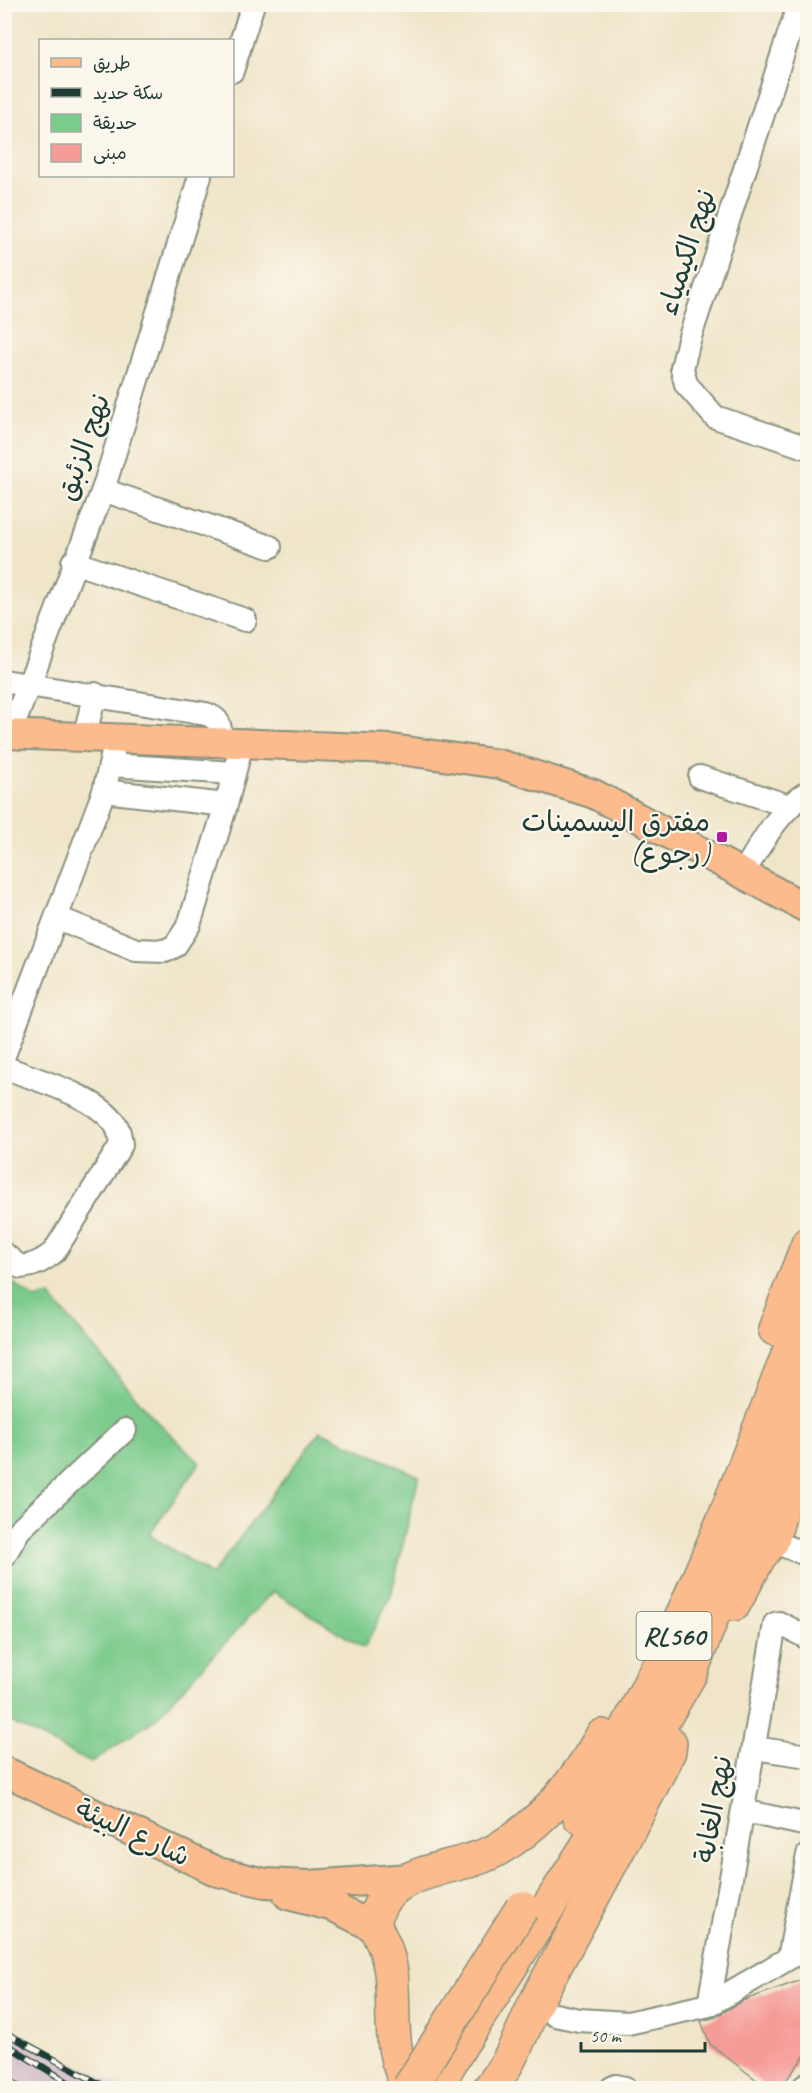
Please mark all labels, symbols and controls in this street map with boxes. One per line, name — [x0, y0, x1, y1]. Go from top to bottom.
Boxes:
legend — [39, 39, 234, 177]
text: طريق — [93, 52, 131, 74]
text: سكة حديد — [93, 82, 163, 104]
text: حديقة — [93, 112, 137, 134]
text: مبنى — [93, 142, 127, 164]
street label: نهج الكيمياء — [649, 185, 724, 320]
street label: نهج الزئبق — [48, 389, 119, 505]
place label: مفترق اليسمينات (رجوع) — [522, 804, 712, 873]
marker: مفترق اليسمينات (رجوع) — [715, 830, 729, 844]
road number: RL560 — [636, 1612, 712, 1660]
street label: نهج الغابة — [686, 1753, 741, 1866]
street label: شارع البيئة — [69, 1790, 196, 1876]
scale bar — [581, 2015, 706, 2053]
text: 50 m — [590, 2025, 623, 2047]

